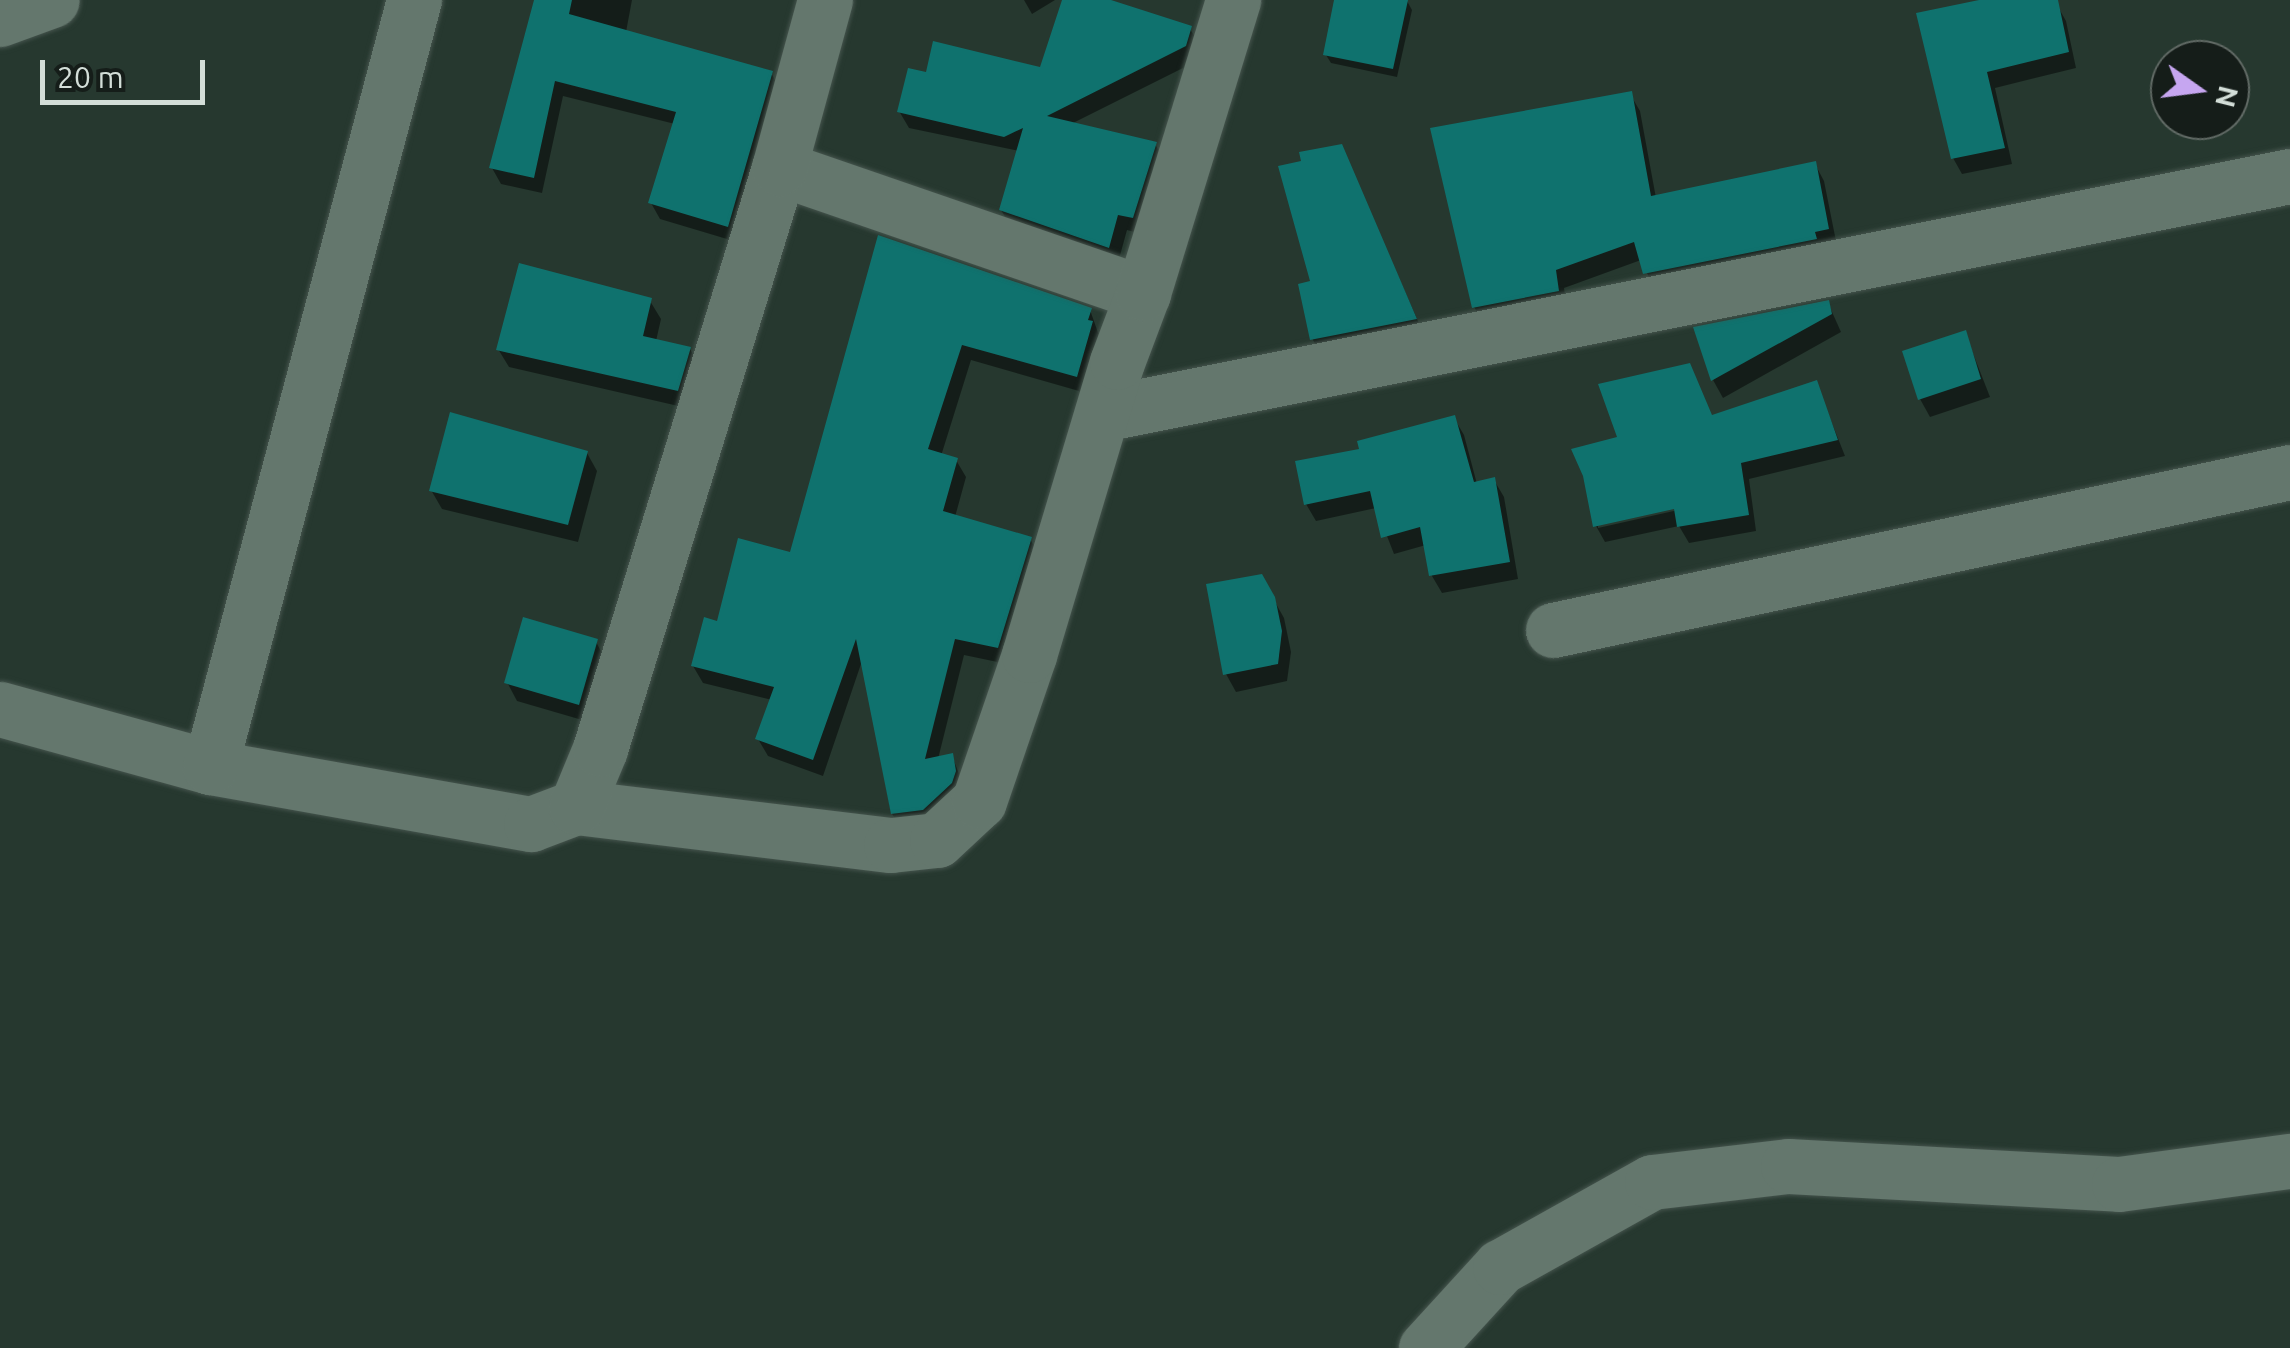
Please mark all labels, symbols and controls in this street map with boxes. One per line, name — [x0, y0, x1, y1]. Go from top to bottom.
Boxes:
scale bar — [45, 40, 210, 102]
north arrow — [2150, 40, 2250, 140]
text: 20 m — [57, 60, 124, 94]
text: N — [2210, 83, 2245, 111]

